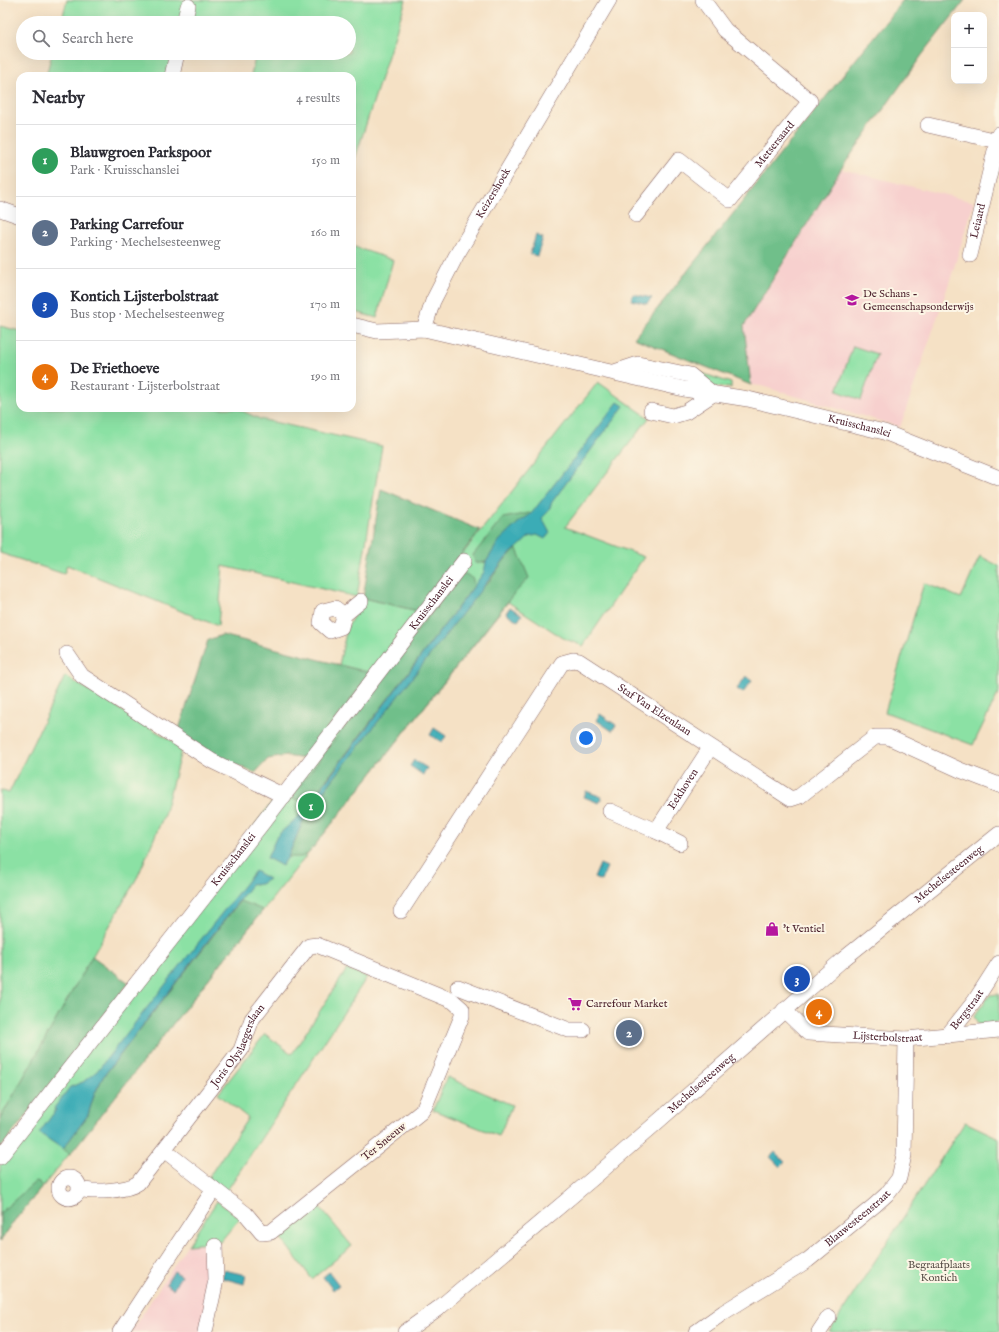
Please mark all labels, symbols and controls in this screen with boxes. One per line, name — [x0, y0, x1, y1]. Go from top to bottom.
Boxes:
map controls — [951, 12, 987, 84]
button: + — [951, 12, 987, 48]
search box — [16, 16, 356, 60]
icon: search — [30, 27, 52, 49]
text: Search here — [62, 29, 133, 48]
button: − — [951, 48, 987, 84]
text: Nearby — [32, 88, 85, 109]
text: 4 results — [296, 90, 340, 107]
street label: Metsersaard — [752, 118, 798, 170]
text: Blauwgroen Parkspoor — [70, 143, 212, 162]
text: 1 — [43, 152, 47, 169]
text: 150 m — [311, 152, 340, 169]
text: Park · Kruisschanslei — [70, 162, 179, 179]
street label: Keizershoek — [473, 165, 514, 221]
street label: Leiaard — [967, 202, 989, 240]
text: Parking Carrefour — [70, 215, 184, 234]
text: 2 — [42, 224, 48, 241]
text: 160 m — [310, 224, 340, 241]
text: Parking · Mechelsesteenweg — [70, 234, 221, 251]
text: Kontich Lijsterbolstraat — [70, 287, 219, 306]
place label: De Schans - Gemeenschapsonderwijs — [863, 287, 974, 314]
school or university icon: De Schans - Gemeenschapsonderwijs — [844, 292, 860, 308]
text: 3 — [43, 296, 47, 313]
text: 170 m — [310, 296, 340, 313]
text: Bus stop · Mechelsesteenweg — [70, 306, 224, 323]
text: De Friethoeve — [70, 359, 159, 378]
text: 4 — [42, 368, 48, 385]
text: 190 m — [310, 368, 340, 385]
text: Restaurant · Lijsterbolstraat — [70, 378, 220, 395]
street label: Kruisschanslei — [826, 412, 893, 441]
street label: Kruisschanslei — [406, 573, 457, 633]
street label: Staf Van Elzenlaan — [615, 681, 694, 739]
your location — [576, 728, 596, 748]
street label: Eekhoven — [665, 766, 702, 812]
pin: 1 — [298, 791, 324, 821]
street label: Kruisschanslei — [208, 830, 259, 889]
street label: Mechelsesteenweg — [911, 842, 987, 906]
shop icon: 't Ventiel — [764, 921, 780, 937]
place label: 't Ventiel — [783, 922, 824, 936]
pin: 3 — [784, 964, 810, 994]
street label: Bergstraat — [947, 987, 987, 1033]
supermarket icon: Carrefour Market — [567, 996, 583, 1012]
place label: Carrefour Market — [586, 997, 668, 1011]
pin: 4 — [806, 997, 832, 1027]
street label: Joris Olyslaegerslaan — [207, 1001, 268, 1092]
pin: 2 — [616, 1018, 642, 1048]
street label: Lijsterbolstraat — [852, 1029, 923, 1046]
street label: Mechelsesteenweg — [665, 1050, 739, 1117]
street label: Ter Sneeuw — [359, 1119, 410, 1164]
street label: Blauwesteenstraat — [822, 1187, 894, 1250]
park label: Begraafplaats Kontich — [908, 1258, 970, 1285]

